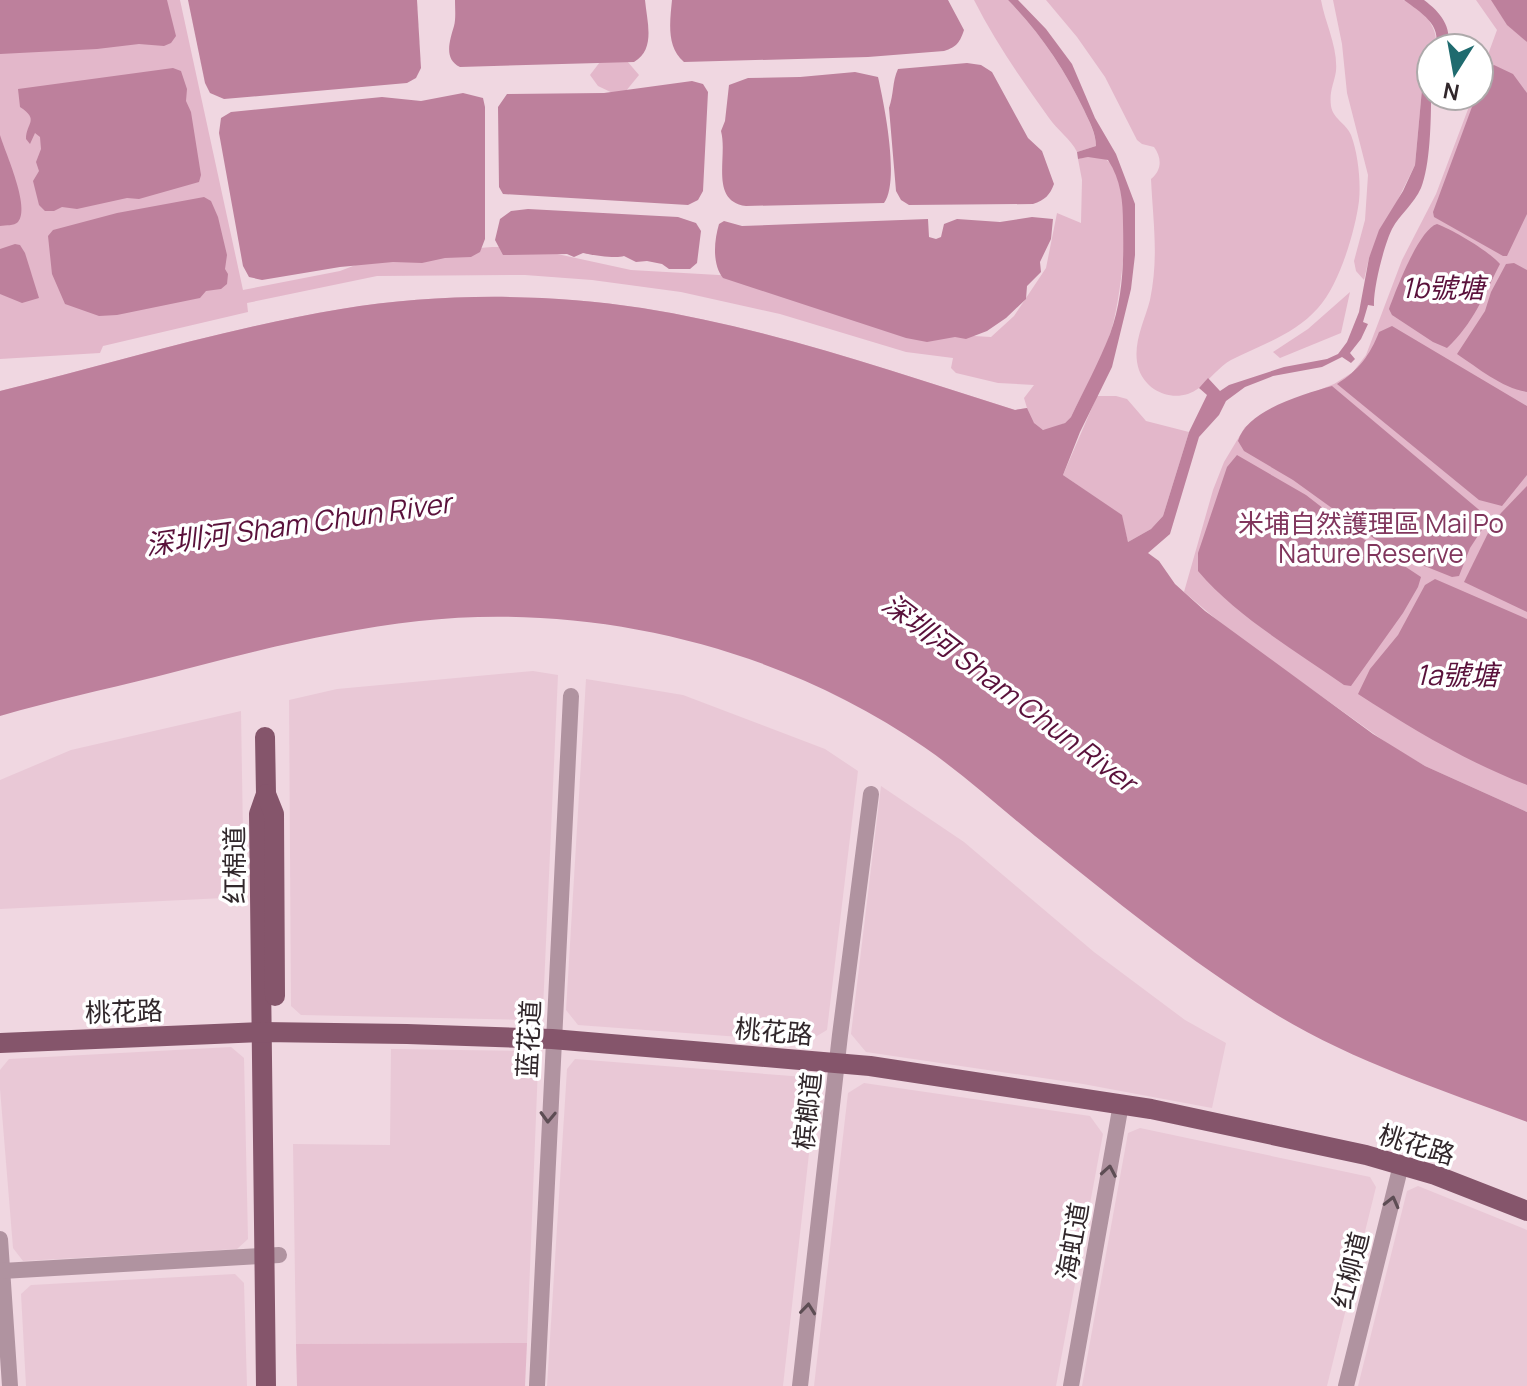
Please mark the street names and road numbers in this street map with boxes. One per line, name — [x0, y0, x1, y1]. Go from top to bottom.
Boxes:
street label: 红棉道 — [216, 826, 252, 904]
street label: 桃花路 — [84, 992, 164, 1030]
street label: 蓝花道 — [508, 999, 548, 1079]
street label: 桃花路 — [734, 1010, 814, 1052]
street label: 槟榔道 — [785, 1070, 829, 1152]
street label: 桃花路 — [1374, 1115, 1460, 1173]
street label: 海虹道 — [1047, 1199, 1097, 1283]
street label: 红柳道 — [1323, 1228, 1377, 1312]

